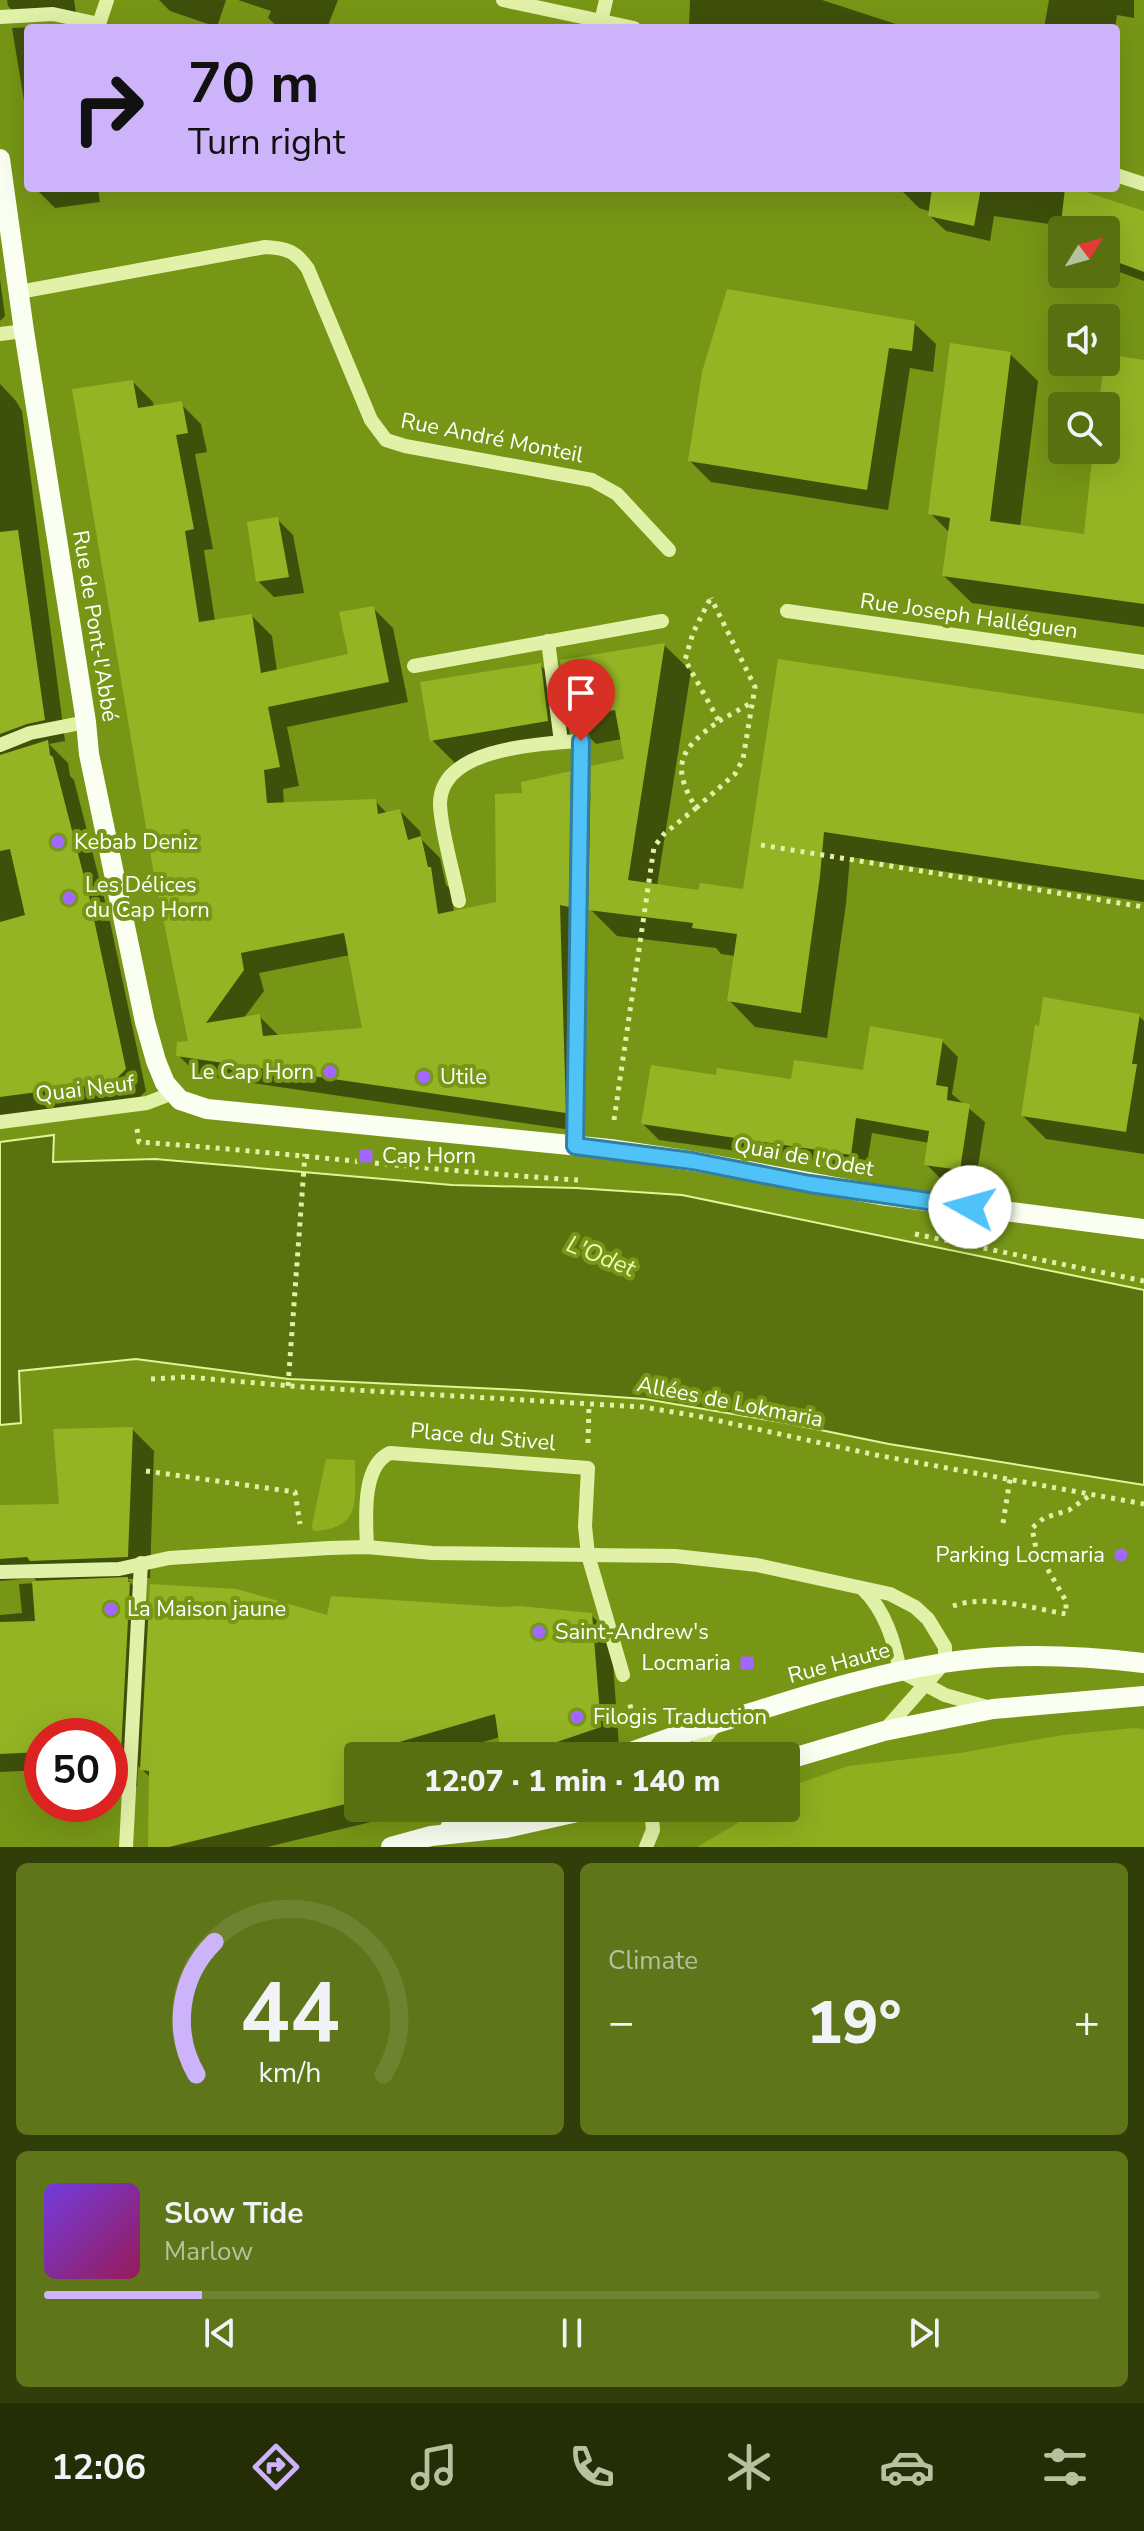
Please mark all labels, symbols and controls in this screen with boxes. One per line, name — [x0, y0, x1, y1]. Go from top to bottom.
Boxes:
text: 70 m — [188, 45, 319, 122]
icon: right — [56, 56, 160, 160]
text: Turn right — [188, 118, 345, 167]
north arrow — [1048, 216, 1120, 288]
map controls — [1048, 216, 1120, 464]
button: sound — [1048, 304, 1120, 376]
button: search — [1048, 392, 1120, 464]
street label: Rue André Monteil — [398, 406, 586, 470]
street label: Rue de Pont-l'Abbé — [65, 528, 125, 724]
street label: Rue Joseph Halléguen — [858, 586, 1080, 646]
pin — [547, 659, 615, 741]
icon: arrive — [559, 671, 603, 715]
place label: Kebab Deniz — [74, 827, 198, 857]
marker: Kebab Deniz — [49, 833, 67, 851]
place label: Les Délices du Cap Horn — [85, 870, 210, 925]
marker: Les Délices du Cap Horn — [60, 889, 78, 907]
place label: Le Cap Horn — [191, 1057, 314, 1087]
place label: Utile — [440, 1062, 487, 1092]
marker: Le Cap Horn — [321, 1063, 339, 1081]
street label: Quai Neuf — [34, 1068, 137, 1110]
marker: Utile — [415, 1068, 433, 1086]
street label: Quai de l'Odet — [732, 1130, 877, 1184]
place label: Cap Horn — [382, 1141, 476, 1171]
marker: Cap Horn — [357, 1147, 375, 1165]
position arrow — [928, 1165, 1012, 1249]
water label: L'Odet — [562, 1228, 641, 1285]
street label: Allées de Lokmaria — [634, 1369, 826, 1435]
street label: Place du Stivel — [409, 1416, 557, 1458]
place label: Parking Locmaria — [936, 1540, 1105, 1570]
marker: Parking Locmaria — [1112, 1546, 1130, 1564]
place label: La Maison jaune — [127, 1594, 286, 1624]
marker: La Maison jaune — [102, 1600, 120, 1618]
place label: Saint-Andrew's — [555, 1617, 709, 1647]
marker: Saint-Andrew's — [530, 1623, 548, 1641]
street label: Rue Haute — [785, 1635, 893, 1691]
place label: Locmaria — [642, 1648, 731, 1678]
marker: Locmaria — [738, 1654, 756, 1672]
place label: Filogis Traduction — [593, 1702, 767, 1732]
marker: Filogis Traduction — [568, 1708, 586, 1726]
speed limit sign: 50 — [24, 1718, 128, 1822]
text: 12:07 · 1 min · 140 m — [424, 1761, 720, 1802]
text: Climate — [608, 1943, 698, 1978]
text: 44 — [240, 1957, 340, 2070]
text: 19° — [806, 1982, 902, 2064]
text: − — [608, 1993, 634, 2053]
text: + — [1074, 1993, 1100, 2053]
text: km/h — [259, 2053, 321, 2092]
text: Slow Tide — [164, 2193, 304, 2234]
text: Marlow — [164, 2234, 253, 2269]
icon: previous — [198, 2311, 242, 2355]
icon: pause — [550, 2311, 594, 2355]
icon: next — [902, 2311, 946, 2355]
icon: directions — [248, 2439, 304, 2495]
icon: music — [406, 2439, 462, 2495]
icon: phone — [564, 2439, 620, 2495]
icon: climate — [721, 2439, 777, 2495]
icon: car — [879, 2439, 935, 2495]
icon: filters — [1037, 2439, 1093, 2495]
text: 12:06 — [51, 2443, 146, 2492]

